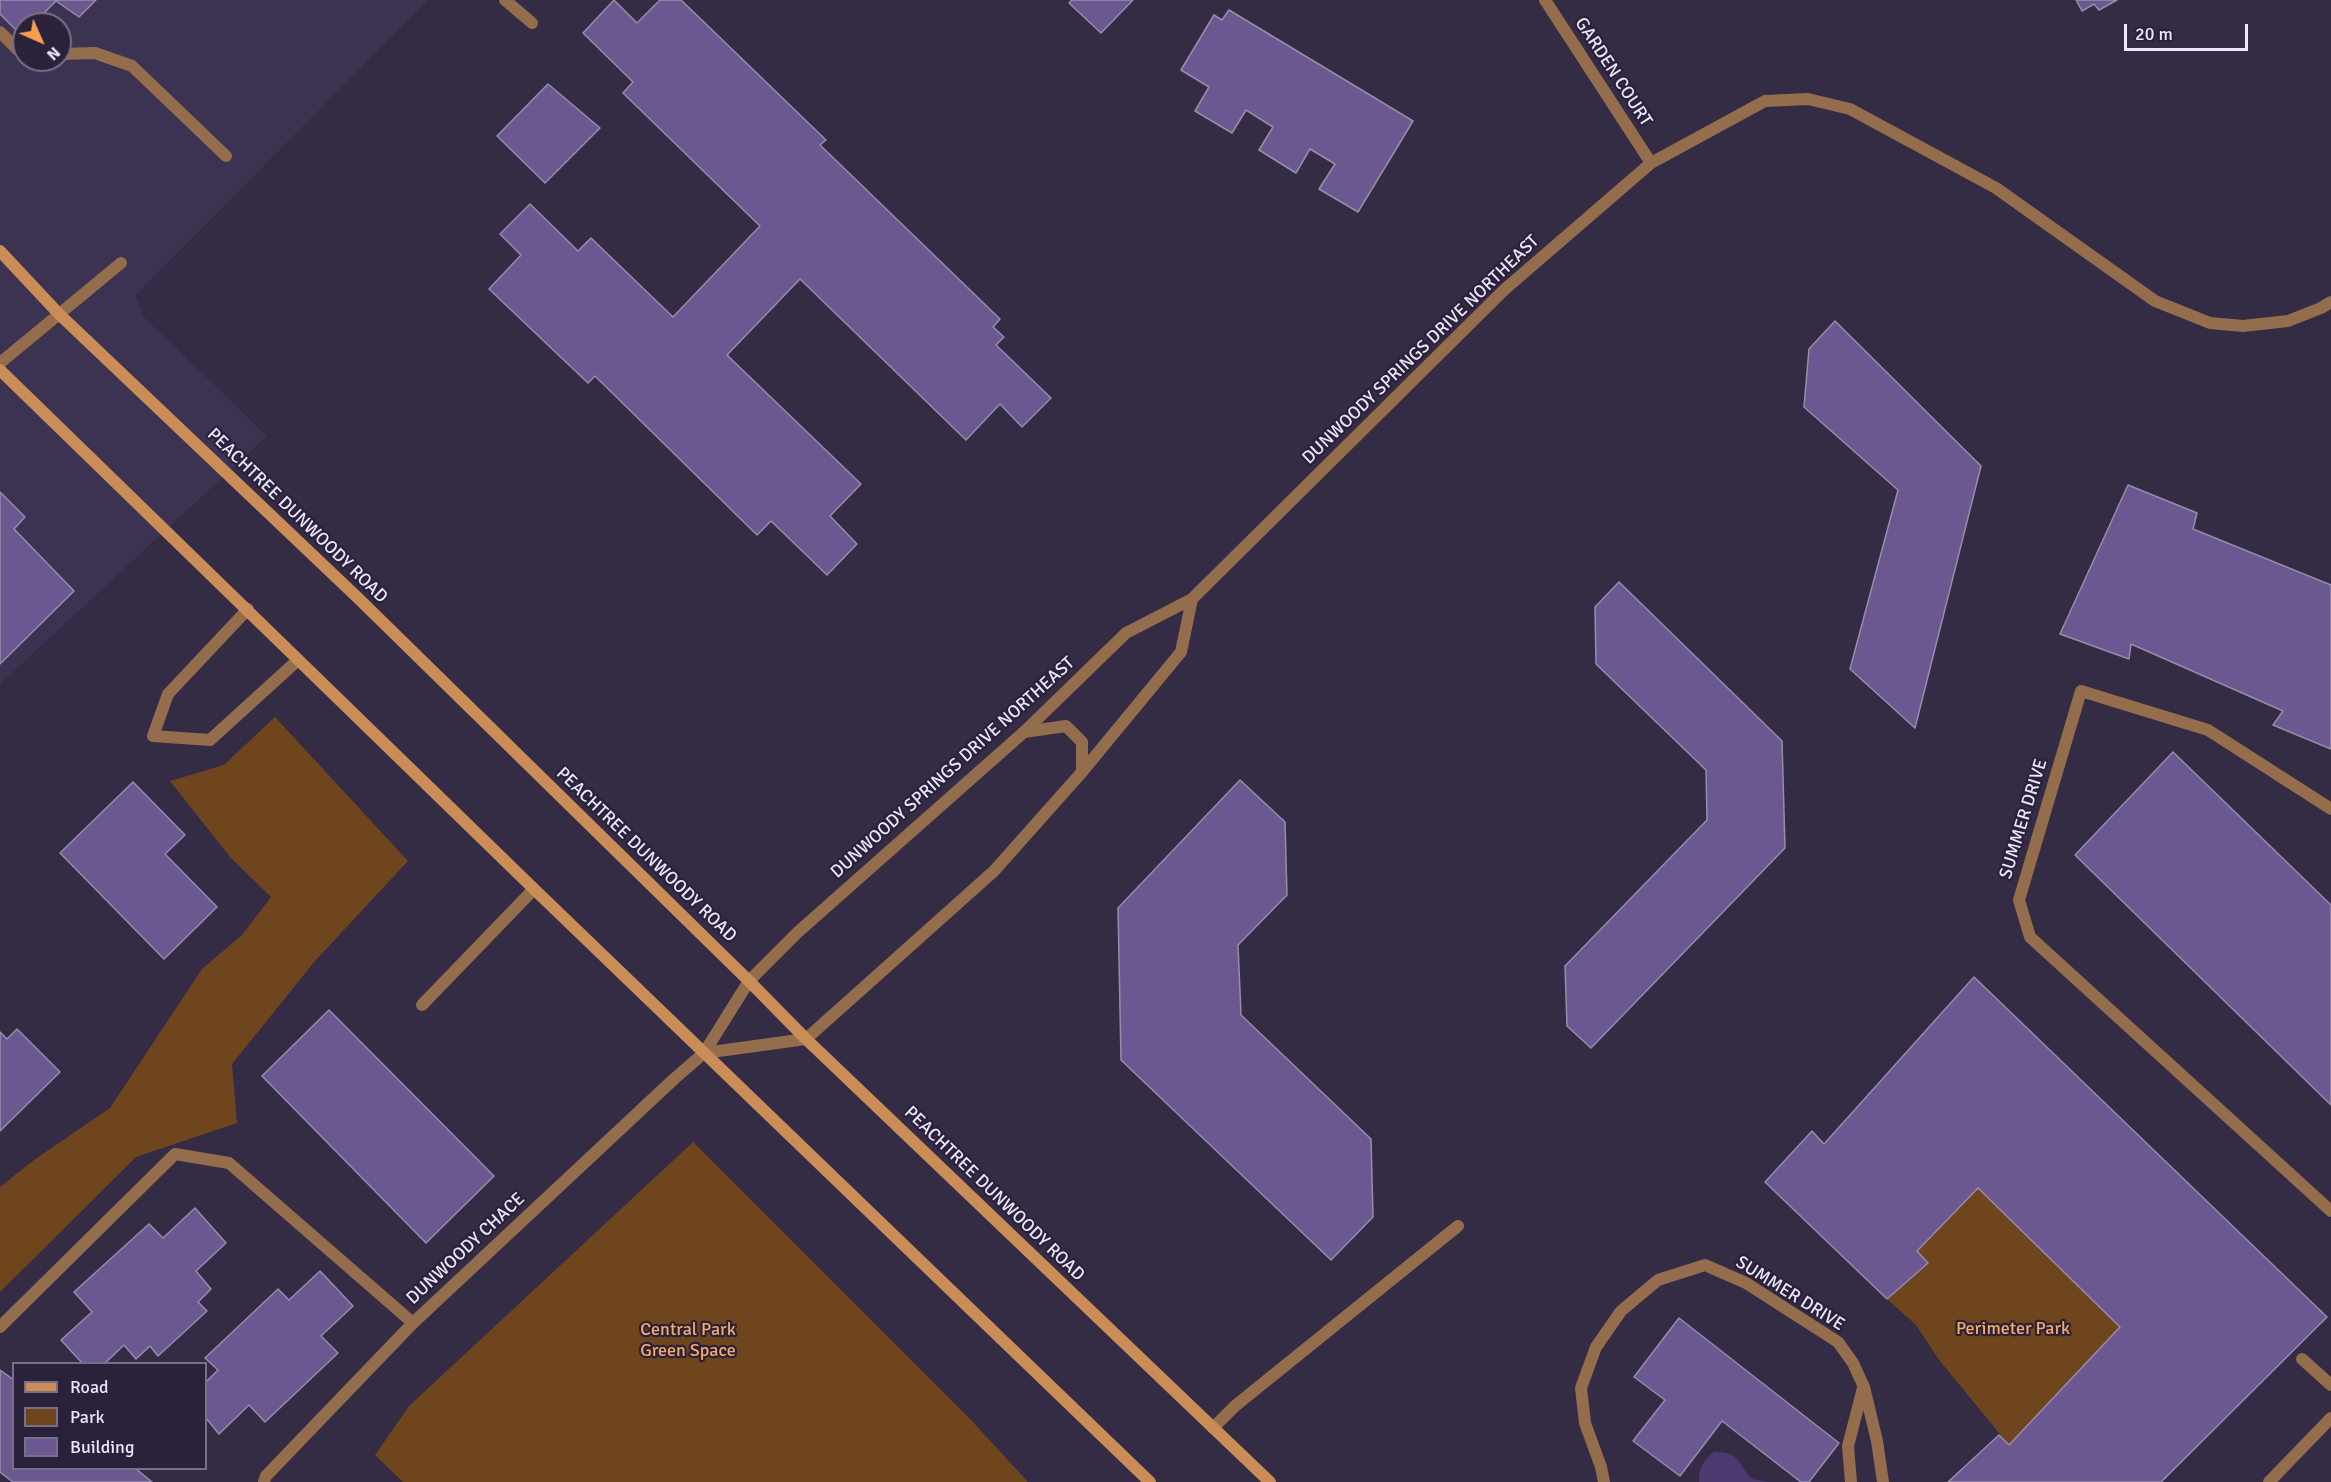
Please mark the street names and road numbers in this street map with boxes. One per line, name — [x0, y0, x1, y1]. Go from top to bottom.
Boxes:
street label: GARDEN COURT — [1570, 13, 1656, 131]
street label: DUNWOODY SPRINGS DRIVE NORTHEAST — [1298, 231, 1544, 469]
street label: PEACHTREE DUNWOODY ROAD — [202, 424, 392, 608]
street label: DUNWOODY SPRINGS DRIVE NORTHEAST — [827, 653, 1079, 883]
street label: SUMMER DRIVE — [1996, 756, 2052, 882]
street label: PEACHTREE DUNWOODY ROAD — [551, 763, 741, 947]
street label: PEACHTREE DUNWOODY ROAD — [899, 1102, 1089, 1286]
street label: DUNWOODY CHACE — [402, 1189, 530, 1309]
street label: SUMMER DRIVE — [1732, 1252, 1848, 1336]

